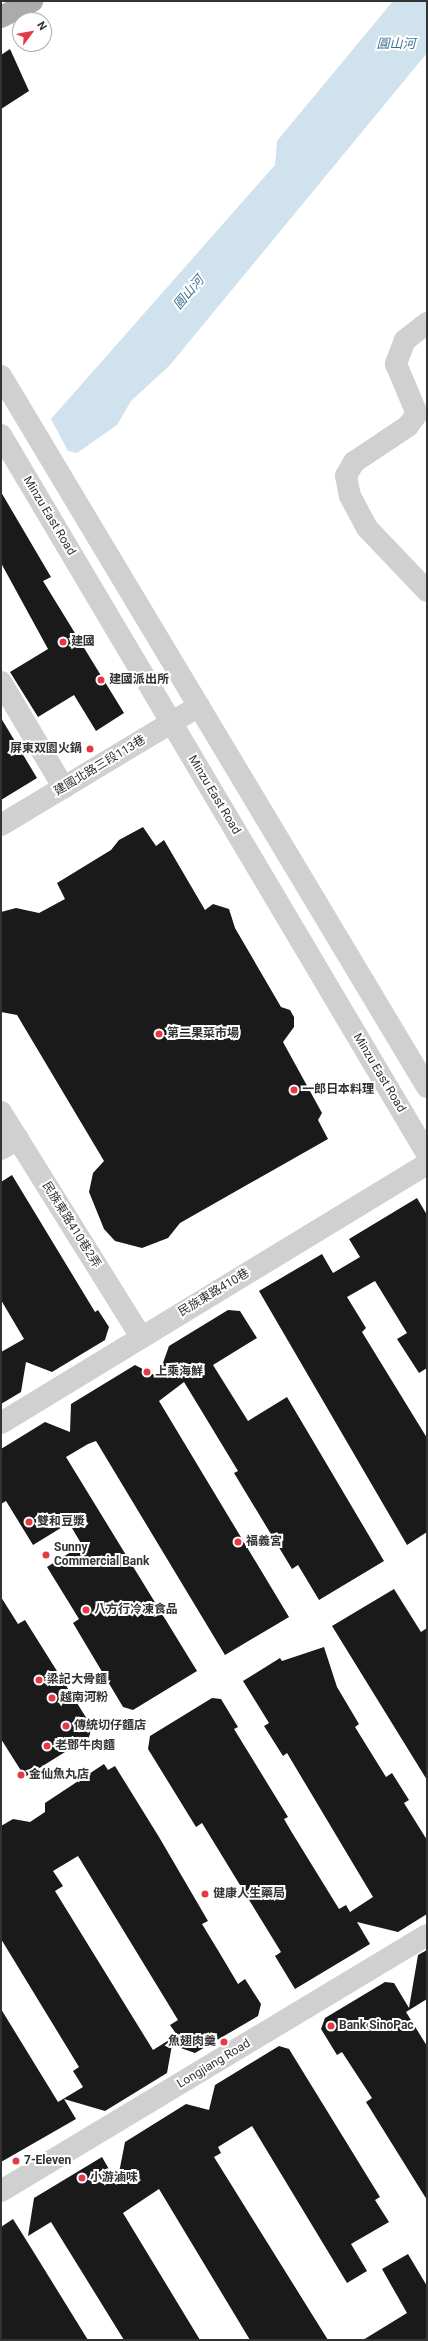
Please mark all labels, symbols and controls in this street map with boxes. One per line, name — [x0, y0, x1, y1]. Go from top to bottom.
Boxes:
north arrow — [12, 12, 52, 52]
text: N — [34, 19, 49, 33]
water label: 圓山河 — [377, 36, 415, 52]
water label: 圓山河 — [170, 273, 208, 313]
street label: Minzu East Road — [20, 474, 78, 558]
place label: 建國 — [71, 635, 95, 649]
marker: 建國 — [58, 637, 68, 647]
place label: 建國派出所 — [109, 673, 169, 687]
marker: 建國派出所 — [96, 675, 106, 685]
street label: 建國北路三段113巷 — [52, 733, 148, 799]
place label: 屏東双園火鍋 — [10, 742, 82, 756]
marker: 屏東双園火鍋 — [85, 744, 95, 754]
street label: Minzu East Road — [185, 753, 243, 837]
place label: 第二果菜市場 — [167, 1027, 239, 1041]
marker: 第二果菜市場 — [154, 1029, 164, 1039]
street label: Minzu East Road — [350, 1031, 408, 1115]
place label: 一郎日本料理 — [302, 1083, 374, 1097]
marker: 一郎日本料理 — [289, 1085, 299, 1095]
street label: 民族東路410巷2弄 — [39, 1179, 103, 1271]
street label: 民族東路410巷 — [176, 1266, 252, 1320]
place label: 上乘海鮮 — [155, 1365, 203, 1379]
marker: 上乘海鮮 — [142, 1367, 152, 1377]
place label: 雙和豆漿 — [37, 1515, 85, 1529]
marker: 雙和豆漿 — [24, 1517, 34, 1527]
place label: 福義宮 — [246, 1535, 282, 1549]
marker: 福義宮 — [233, 1537, 243, 1547]
place label: Sunny Commercial Bank — [54, 1541, 149, 1569]
marker: Sunny Commercial Bank — [41, 1550, 51, 1560]
place label: 八方行冷凍食品 — [94, 1603, 178, 1617]
marker: 八方行冷凍食品 — [81, 1605, 91, 1615]
place label: 梁記大骨麵 — [47, 1673, 107, 1687]
marker: 梁記大骨麵 — [34, 1675, 44, 1685]
place label: 越南河粉 — [60, 1691, 108, 1705]
marker: 越南河粉 — [47, 1693, 57, 1703]
place label: 傳統切仔麵店 — [74, 1719, 146, 1733]
marker: 傳統切仔麵店 — [61, 1721, 71, 1731]
place label: 老鄧牛肉麵 — [55, 1739, 115, 1753]
marker: 老鄧牛肉麵 — [42, 1741, 52, 1751]
place label: 金仙魚丸店 — [29, 1768, 89, 1782]
marker: 金仙魚丸店 — [16, 1770, 26, 1780]
place label: 健康人生藥局 — [213, 1887, 285, 1901]
marker: 健康人生藥局 — [200, 1889, 210, 1899]
place label: Bank SinoPac — [339, 2019, 414, 2033]
marker: Bank SinoPac — [326, 2021, 336, 2031]
place label: 魚翅肉羹 — [168, 2035, 216, 2049]
street label: Longjiang Road — [175, 2036, 253, 2092]
marker: 魚翅肉羹 — [219, 2037, 229, 2047]
place label: 7-Eleven — [24, 2154, 71, 2168]
marker: 7-Eleven — [11, 2156, 21, 2166]
place label: 小游滷味 — [90, 2171, 138, 2185]
marker: 小游滷味 — [77, 2173, 87, 2183]

